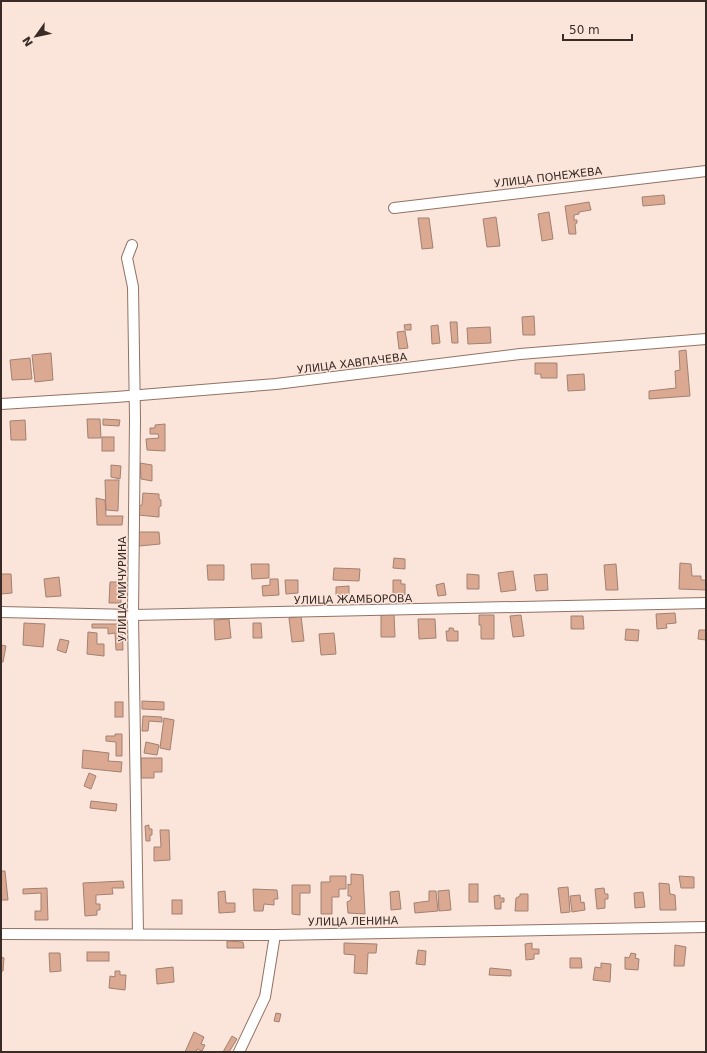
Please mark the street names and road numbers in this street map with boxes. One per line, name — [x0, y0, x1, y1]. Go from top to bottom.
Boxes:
street label: УЛИЦА ПОНЕЖЕВА — [493, 164, 603, 191]
street label: УЛИЦА ХАВПАЧЕВА — [296, 350, 408, 377]
street label: УЛИЦА МИЧУРИНА — [116, 536, 129, 642]
street label: УЛИЦА ЖАМБОРОВА — [294, 592, 413, 607]
street label: УЛИЦА ЛЕНИНА — [308, 914, 399, 929]

